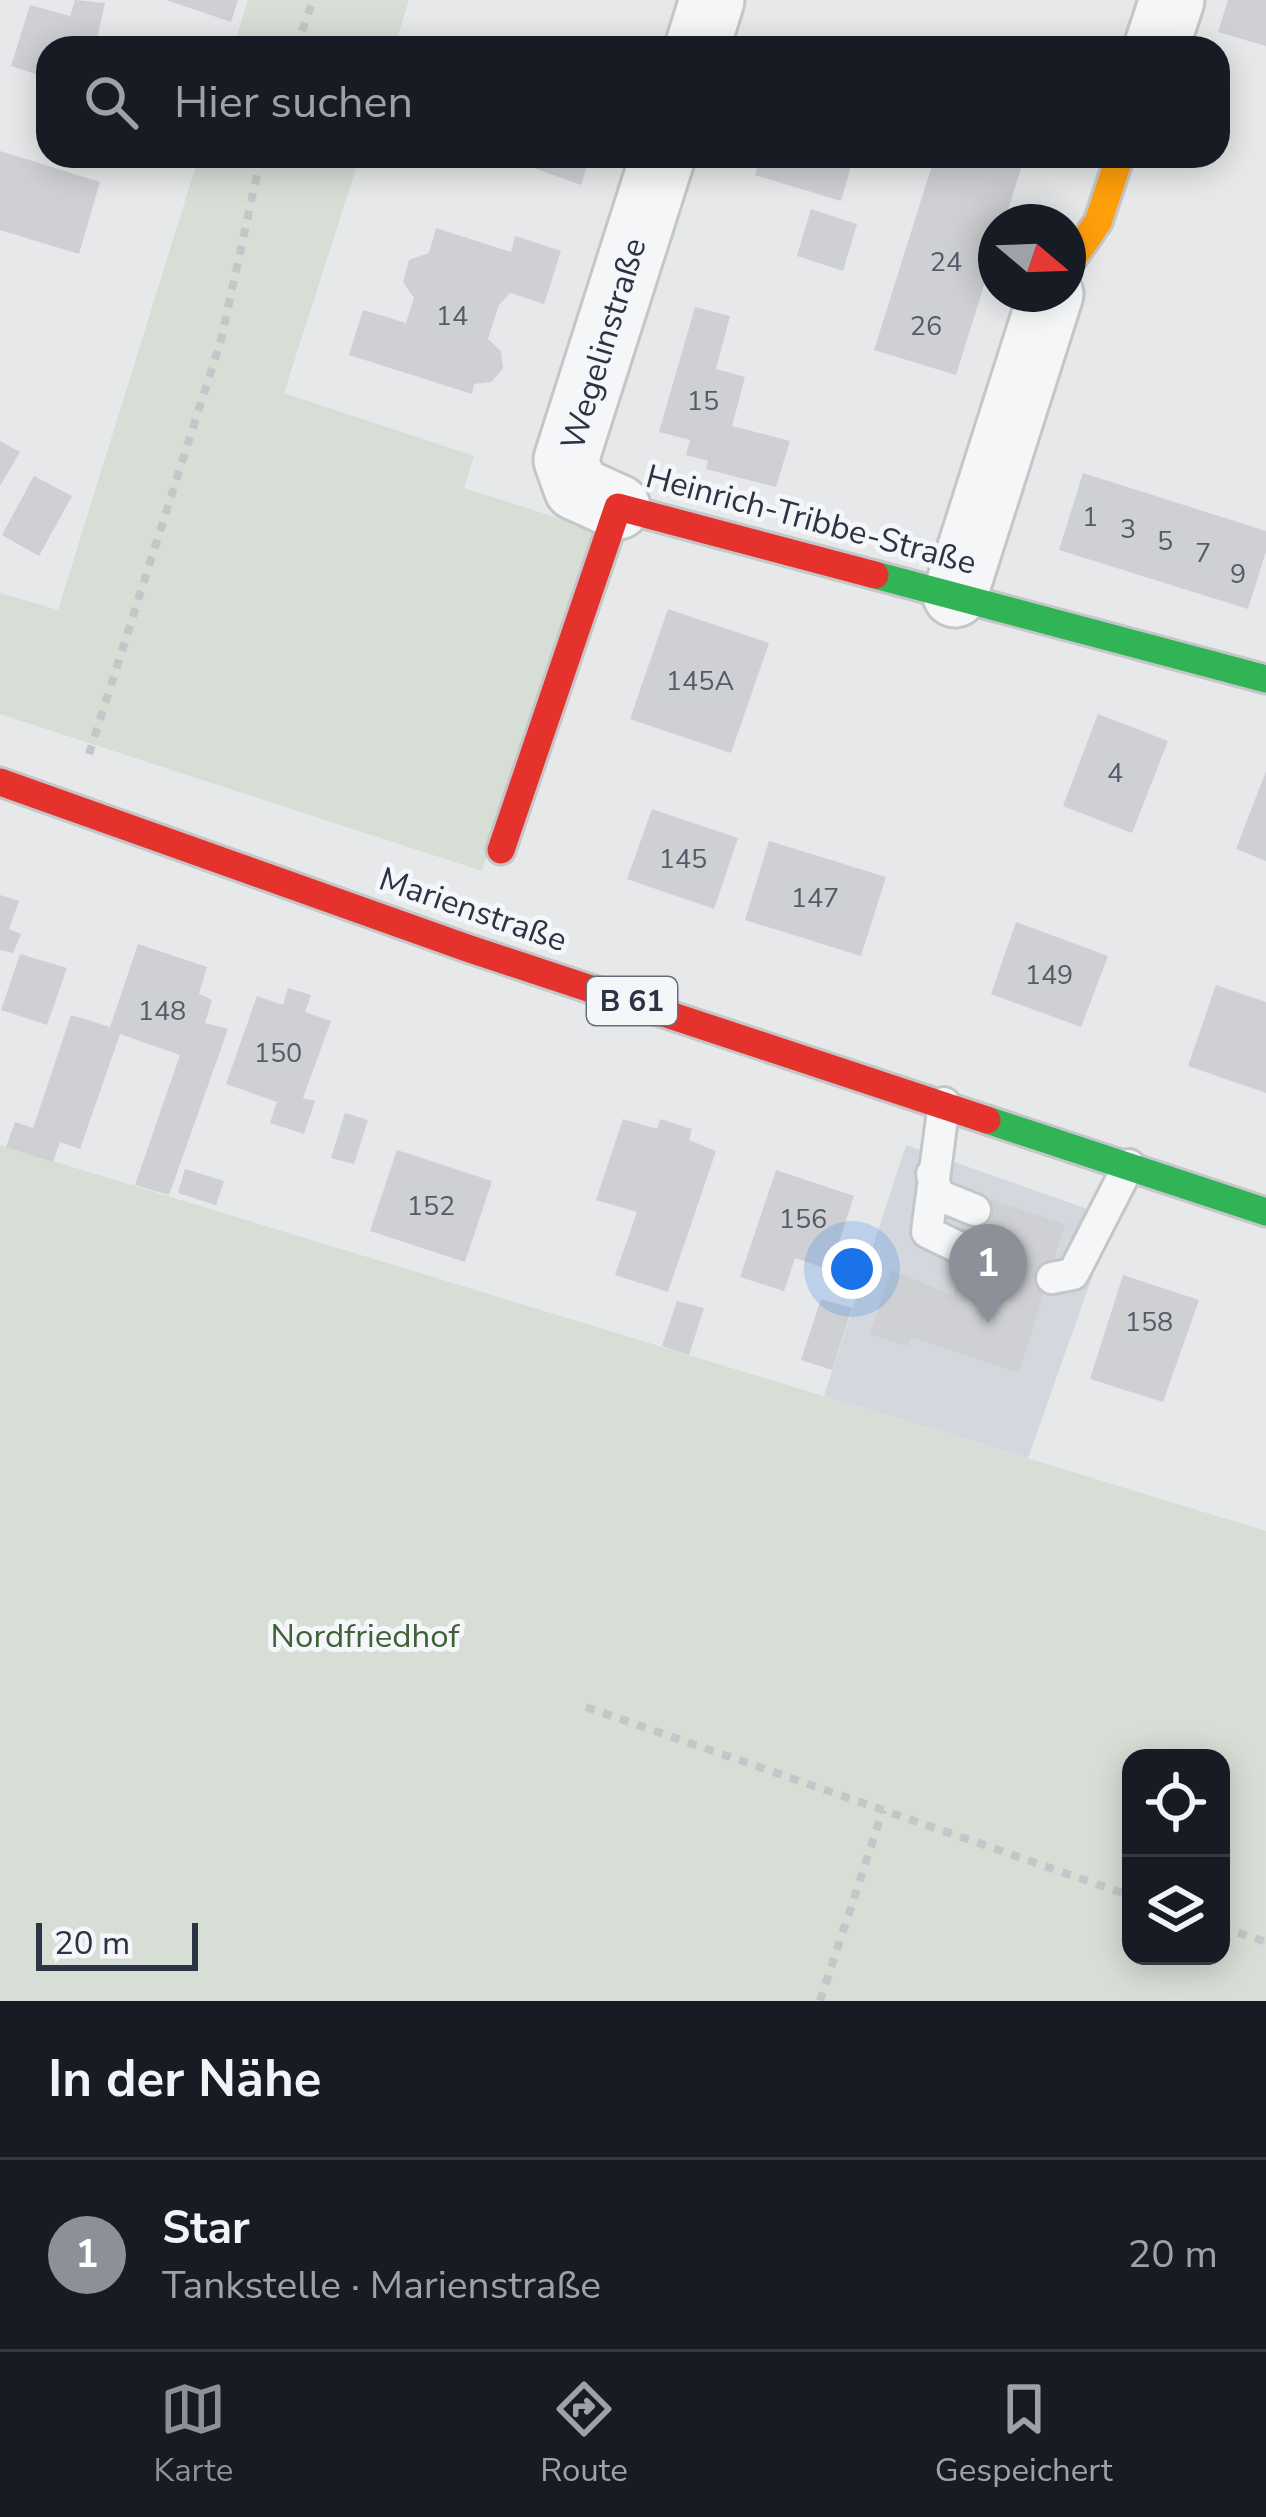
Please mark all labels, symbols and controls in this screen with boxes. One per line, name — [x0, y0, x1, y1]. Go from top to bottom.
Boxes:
search box — [36, 36, 1230, 168]
icon: search — [78, 69, 144, 135]
text: Hier suchen — [174, 72, 413, 133]
north arrow — [978, 204, 1086, 312]
street label: Wegelinstraße — [550, 233, 658, 455]
house number: 24 — [930, 244, 962, 281]
house number: 14 — [436, 298, 468, 335]
house number: 26 — [910, 308, 942, 345]
house number: 15 — [687, 383, 719, 420]
street label: Heinrich-Tribbe-Straße — [641, 454, 981, 586]
house number: 1 — [1082, 499, 1098, 536]
house number: 3 — [1120, 511, 1136, 548]
house number: 5 — [1157, 523, 1173, 560]
house number: 7 — [1195, 535, 1211, 572]
house number: 9 — [1230, 556, 1246, 593]
house number: 145A — [666, 663, 734, 700]
house number: 4 — [1107, 755, 1123, 792]
house number: 145 — [659, 841, 707, 878]
street label: Marienstraße — [373, 857, 573, 963]
house number: 147 — [791, 880, 839, 917]
house number: 149 — [1025, 957, 1073, 994]
road number: B 61 — [587, 977, 677, 1025]
house number: 148 — [138, 993, 186, 1030]
house number: 150 — [254, 1035, 302, 1072]
house number: 152 — [407, 1188, 455, 1225]
house number: 156 — [779, 1201, 827, 1238]
pin: 1 — [949, 1224, 1027, 1323]
your location — [822, 1239, 882, 1299]
house number: 158 — [1125, 1304, 1173, 1341]
park label: Nordfriedhof — [271, 1614, 460, 1659]
map controls — [1122, 1749, 1230, 1965]
button: locate — [1122, 1749, 1230, 1857]
button: layers — [1122, 1857, 1230, 1965]
scale bar — [36, 1917, 198, 1970]
text: 20 m — [54, 1921, 130, 1966]
text: In der Nähe — [48, 2044, 321, 2114]
text: Star — [162, 2198, 250, 2259]
text: 1 — [75, 2228, 99, 2281]
text: 20 m — [1128, 2228, 1218, 2281]
text: Tankstelle · Marienstraße — [162, 2259, 601, 2312]
tab: Karte — [154, 2376, 233, 2493]
tab: Route — [540, 2376, 628, 2493]
tab: Gespeichert — [935, 2376, 1112, 2493]

